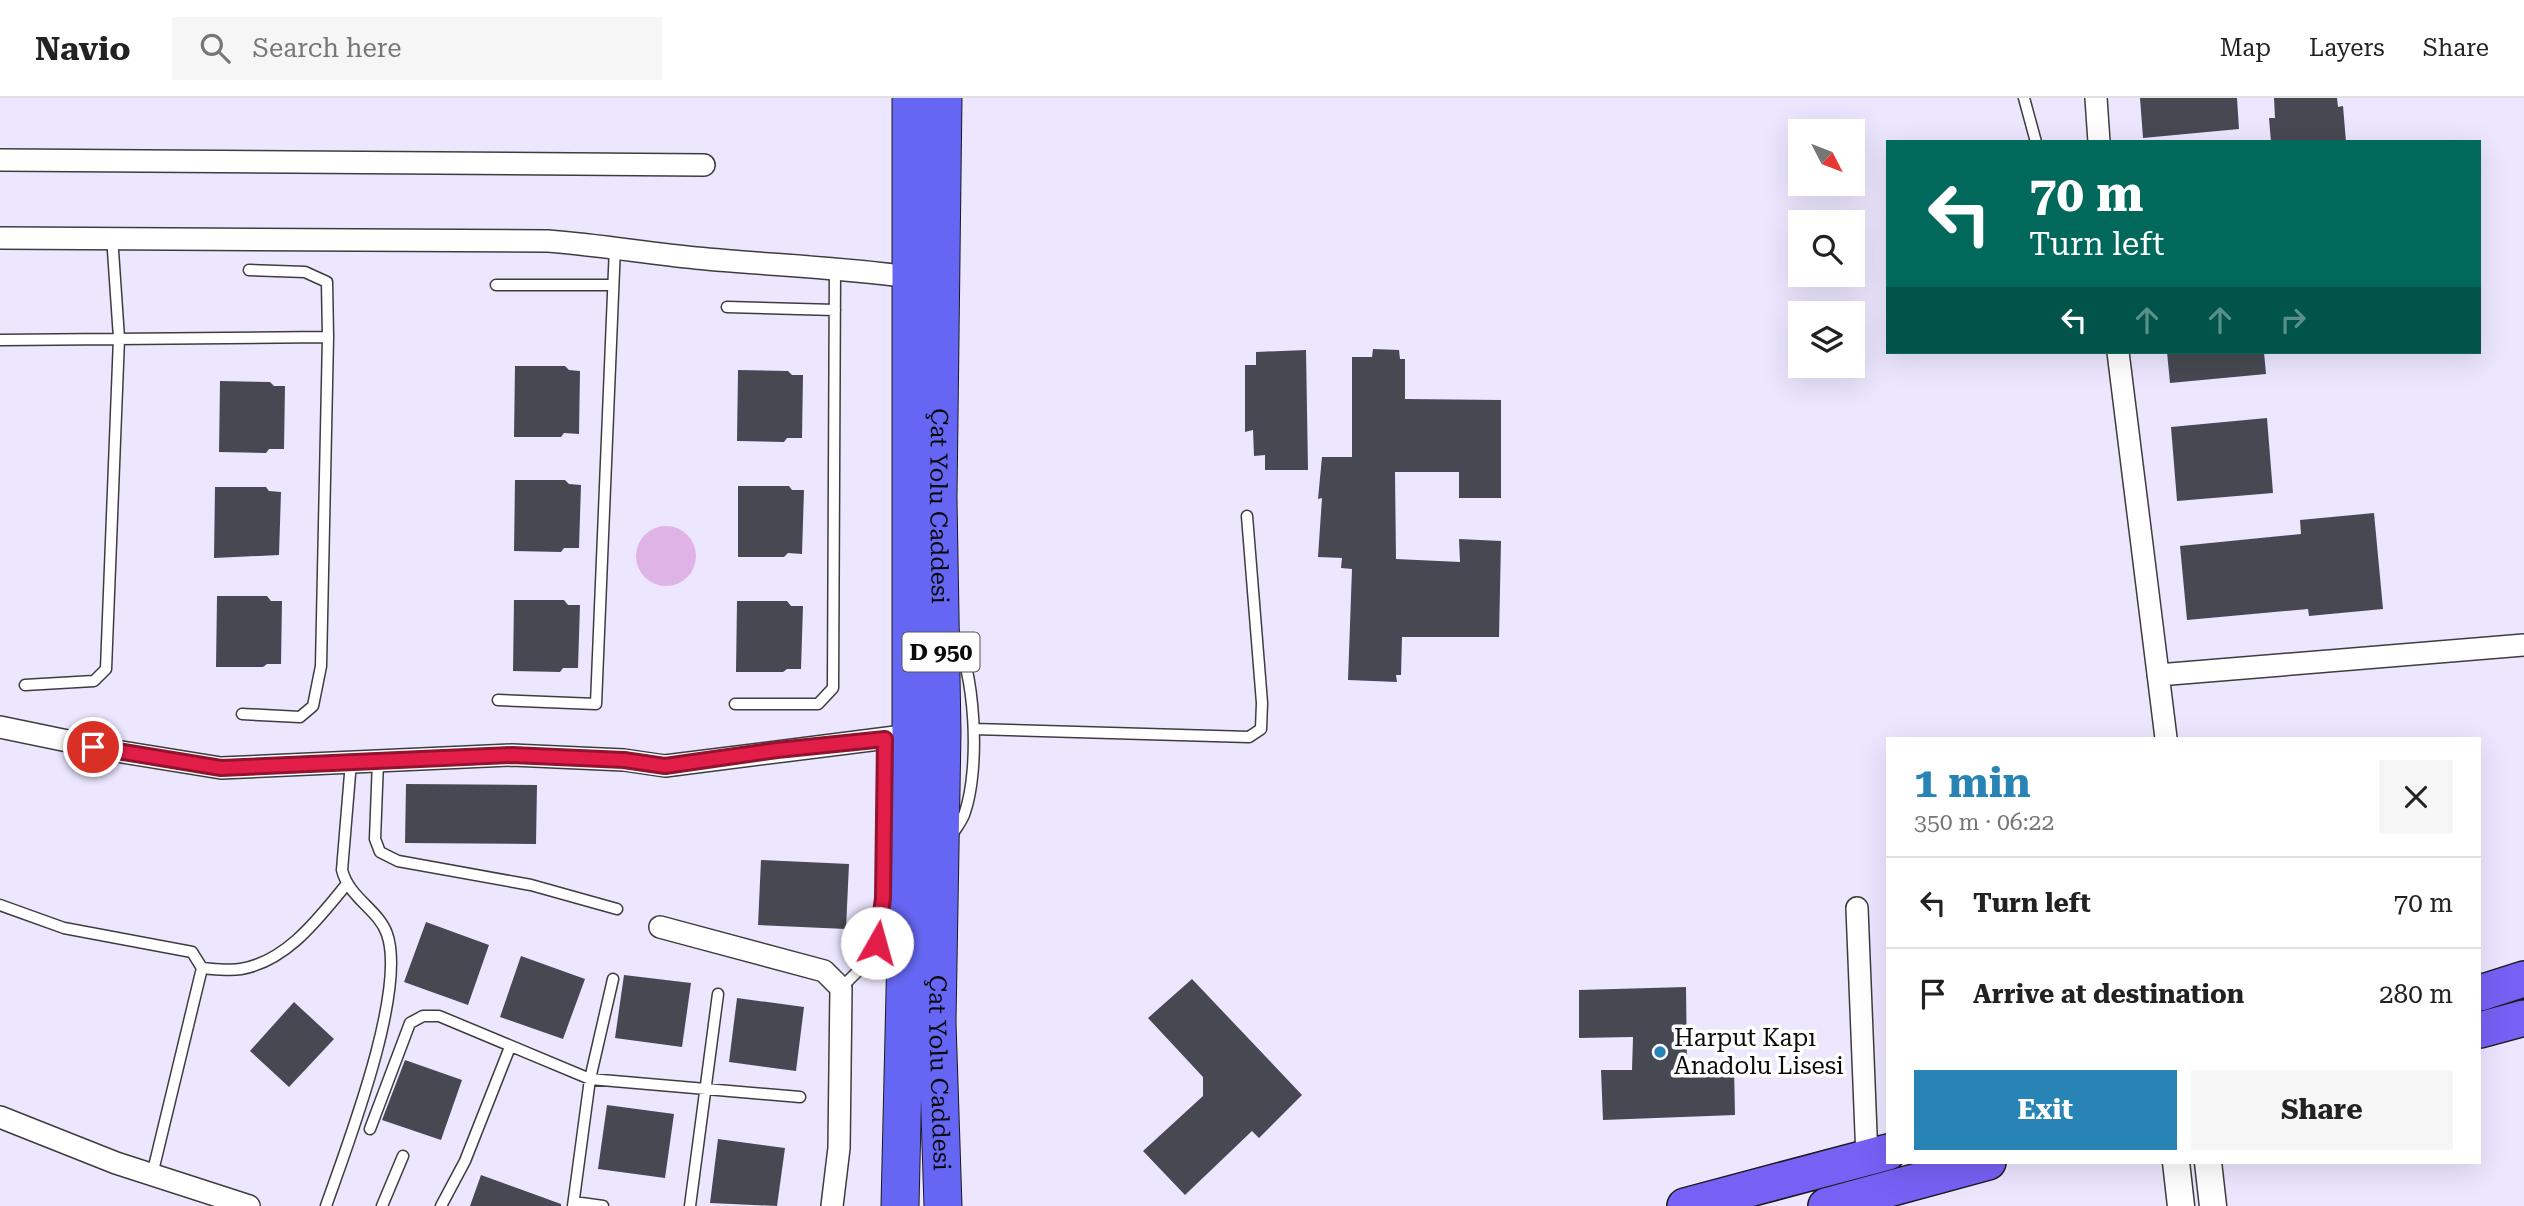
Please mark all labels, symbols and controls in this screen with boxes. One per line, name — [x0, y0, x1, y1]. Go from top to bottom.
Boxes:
search box — [172, 17, 662, 80]
text: Navio — [35, 29, 130, 68]
icon: search — [196, 29, 234, 67]
text: Search here — [252, 33, 401, 63]
text: Map — [2220, 34, 2271, 62]
text: Layers — [2309, 34, 2385, 62]
text: Share — [2423, 34, 2489, 62]
north arrow — [1788, 119, 1866, 196]
map controls — [1788, 119, 1865, 378]
text: 70 m — [2029, 166, 2144, 223]
icon: left — [1914, 168, 2005, 259]
button: search — [1788, 210, 1865, 287]
text: Turn left — [2029, 225, 2164, 263]
button: layers — [1788, 301, 1865, 378]
icon: left — [2055, 301, 2093, 339]
icon: ahead — [2128, 301, 2166, 339]
icon: ahead — [2201, 301, 2239, 339]
icon: right — [2274, 301, 2312, 339]
street label: Çat Yolu Caddesi — [924, 408, 954, 604]
road number: D 950 — [902, 632, 979, 672]
pin — [63, 717, 123, 777]
icon: arrive — [74, 728, 112, 766]
text: 1 min — [1914, 758, 2031, 807]
button: close — [2379, 760, 2453, 834]
text: 350 m · 06:22 — [1914, 809, 2054, 836]
icon: left — [1914, 884, 1952, 922]
text: Turn left — [1973, 888, 2091, 918]
text: 70 m — [2394, 888, 2453, 918]
position arrow — [840, 906, 914, 980]
street label: Çat Yolu Caddesi — [923, 975, 956, 1172]
icon: arrive — [1914, 975, 1952, 1013]
text: Arrive at destination — [1973, 979, 2244, 1009]
text: 280 m — [2379, 979, 2453, 1009]
place label: Harput Kapı Anadolu Lisesi — [1674, 1024, 1844, 1080]
marker: Harput Kapı Anadolu Lisesi — [1652, 1044, 1668, 1060]
button: Exit — [1914, 1070, 2177, 1150]
button: Share — [2191, 1070, 2453, 1150]

